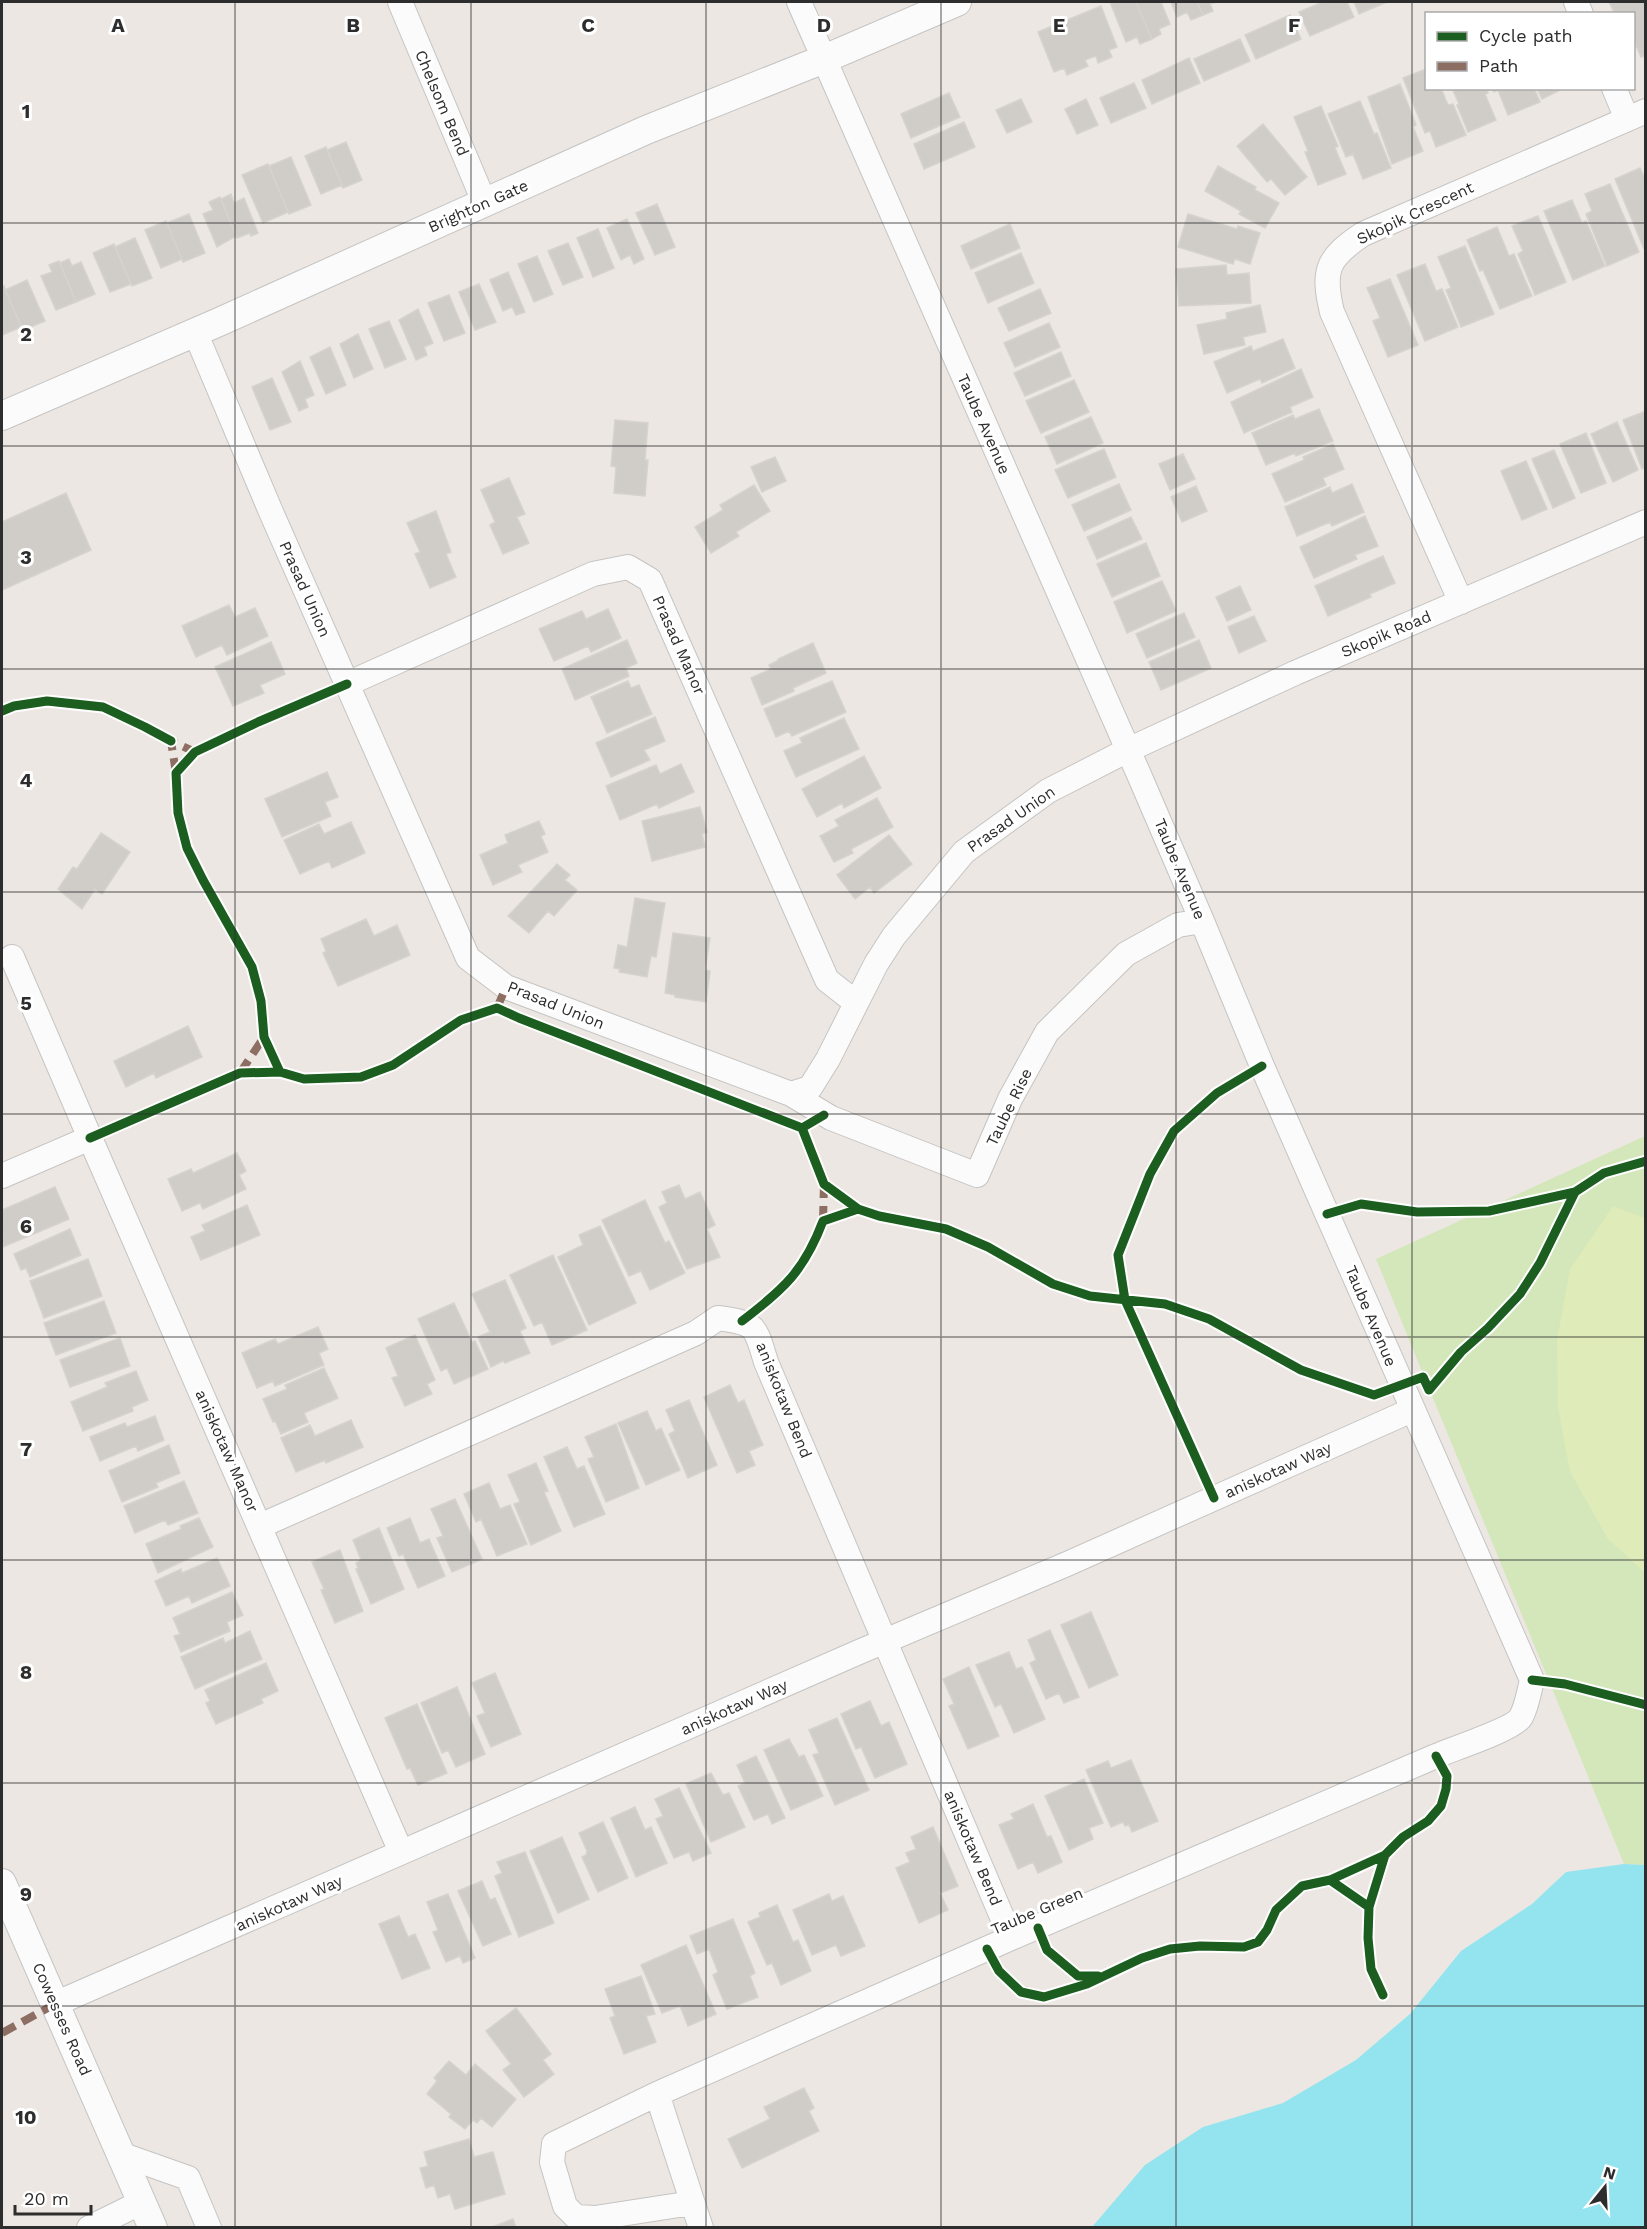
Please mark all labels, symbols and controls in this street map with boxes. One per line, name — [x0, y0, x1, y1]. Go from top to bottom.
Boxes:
legend — [1425, 12, 1635, 90]
text: A — [111, 13, 125, 37]
text: B — [346, 13, 360, 37]
text: C — [581, 13, 595, 37]
text: D — [817, 13, 831, 37]
text: E — [1053, 13, 1065, 37]
text: F — [1288, 13, 1300, 37]
text: Cycle path — [1479, 25, 1573, 46]
street label: Chelsom Bend — [411, 47, 473, 159]
text: Path — [1479, 55, 1519, 76]
text: 1 — [22, 99, 30, 123]
street label: Brighton Gate — [425, 175, 531, 237]
street label: Skopik Crescent — [1354, 177, 1477, 248]
text: 2 — [20, 322, 32, 346]
street label: Taube Avenue — [953, 371, 1015, 477]
street label: Prasad Union — [275, 538, 335, 640]
text: 3 — [20, 545, 32, 569]
street label: Prasad Manor — [649, 592, 710, 698]
street label: Skopik Road — [1338, 606, 1434, 662]
text: 4 — [20, 768, 33, 792]
street label: Prasad Union — [963, 782, 1059, 856]
street label: Taube Avenue — [1150, 816, 1210, 922]
street label: Prasad Union — [505, 977, 607, 1033]
text: 5 — [20, 991, 32, 1015]
street label: Taube Rise — [982, 1065, 1036, 1149]
text: 6 — [20, 1214, 32, 1238]
street label: Taube Avenue — [1341, 1263, 1401, 1369]
street label: aniskotaw Bend — [752, 1339, 816, 1461]
street label: aniskotaw Manor — [191, 1387, 263, 1516]
text: 7 — [20, 1437, 32, 1461]
street label: aniskotaw Way — [1222, 1438, 1335, 1502]
text: 8 — [20, 1660, 32, 1684]
street label: aniskotaw Way — [678, 1675, 791, 1739]
street label: aniskotaw Bend — [940, 1787, 1006, 1909]
street label: aniskotaw Way — [233, 1871, 346, 1935]
text: 9 — [20, 1882, 32, 1906]
street label: Taube Green — [988, 1883, 1086, 1939]
street label: Cowesses Road — [29, 1960, 95, 2078]
text: 10 — [15, 2105, 37, 2129]
north arrow — [1575, 2157, 1635, 2217]
text: N — [1601, 2162, 1618, 2184]
scale bar — [15, 2178, 92, 2216]
text: 20 m — [24, 2188, 69, 2209]

